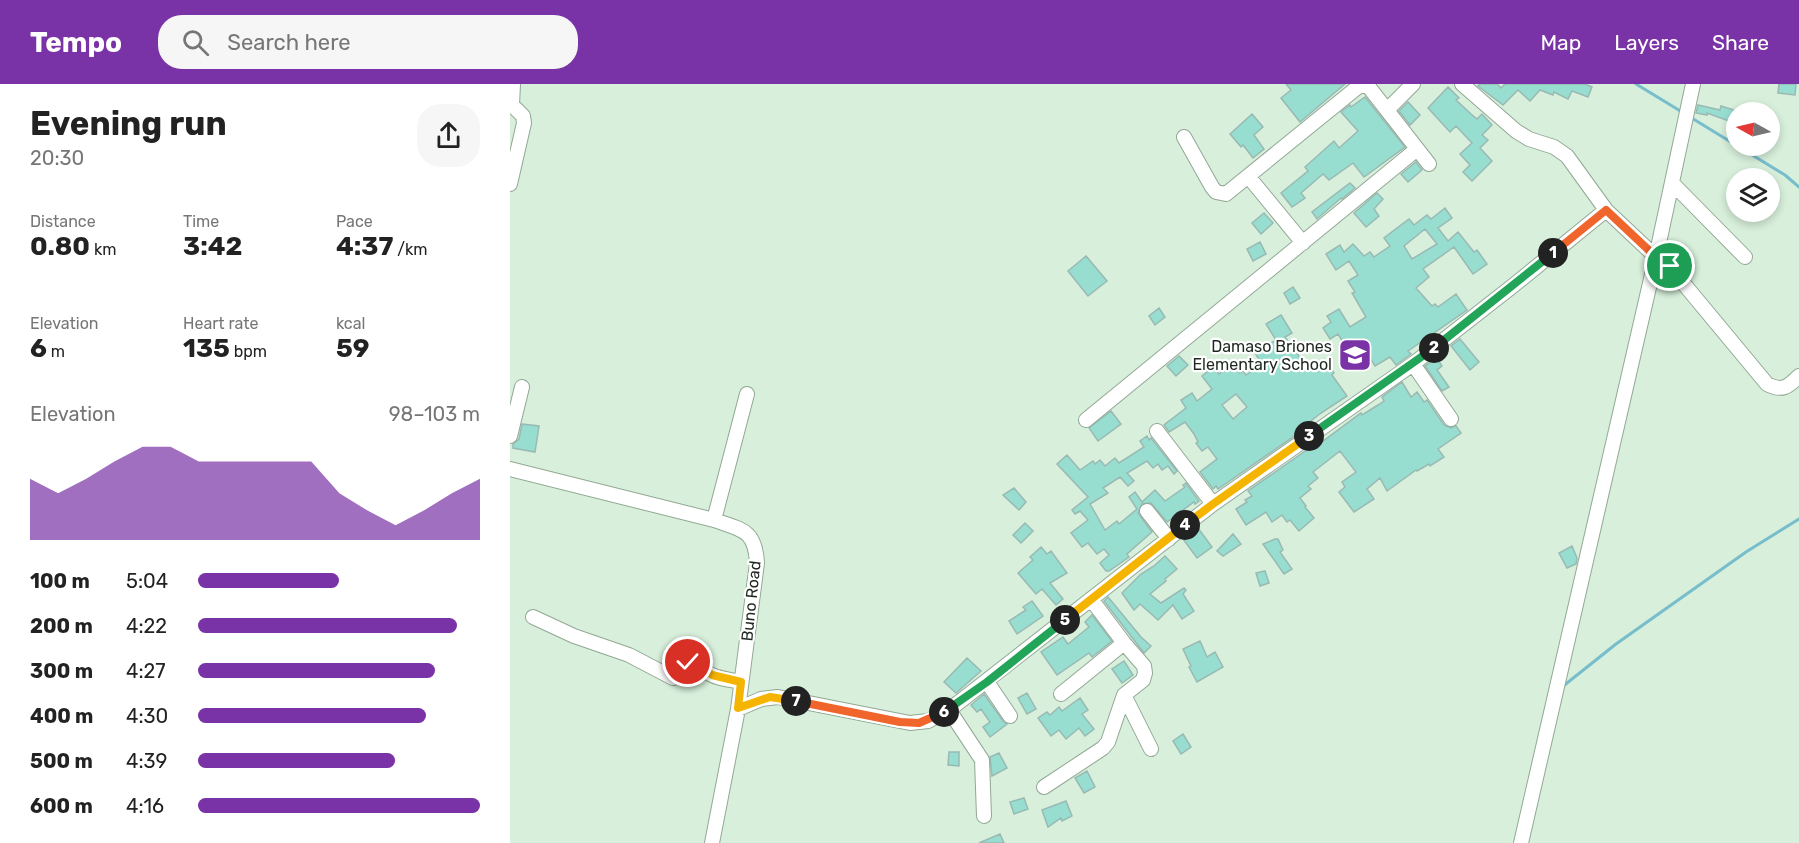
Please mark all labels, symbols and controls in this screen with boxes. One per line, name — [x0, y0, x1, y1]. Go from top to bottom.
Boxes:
search box — [158, 15, 578, 69]
text: Tempo — [30, 26, 122, 59]
icon: search — [179, 26, 212, 59]
text: Search here — [227, 29, 351, 56]
text: Map — [1540, 30, 1581, 55]
text: Layers — [1614, 30, 1679, 55]
text: Share — [1712, 30, 1769, 55]
north arrow — [1726, 102, 1780, 156]
map controls — [1726, 102, 1780, 222]
text: Evening run — [30, 104, 227, 143]
button: share — [417, 104, 480, 167]
text: 20:30 — [30, 146, 84, 170]
button: layers — [1726, 168, 1780, 222]
text: Distance — [30, 212, 96, 231]
text: Time — [183, 212, 219, 231]
text: Pace — [336, 212, 373, 231]
text: 0.80 — [30, 231, 90, 262]
text: 3:42 — [183, 231, 242, 262]
text: 4:37 — [336, 231, 393, 262]
pin: 1 — [1538, 238, 1568, 268]
text: km — [90, 240, 116, 259]
text: /km — [393, 240, 428, 259]
pin — [1644, 240, 1695, 291]
text: 1 — [1549, 243, 1557, 262]
icon: arrive — [1653, 249, 1686, 282]
text: Elevation — [30, 314, 99, 333]
text: Heart rate — [183, 314, 258, 333]
text: kcal — [336, 314, 365, 333]
text: 6 — [30, 333, 47, 364]
text: 135 — [183, 333, 230, 364]
text: 59 — [336, 333, 369, 364]
pin: 2 — [1419, 333, 1449, 363]
place label: Damaso Briones Elementary School — [1192, 337, 1332, 374]
school or university icon: Damaso Briones Elementary School — [1337, 337, 1373, 373]
text: 2 — [1429, 338, 1439, 357]
text: m — [47, 342, 65, 361]
text: bpm — [230, 342, 267, 361]
text: Elevation — [30, 402, 116, 426]
text: 98–103 m — [389, 402, 480, 426]
pin: 3 — [1294, 421, 1324, 451]
text: 3 — [1304, 426, 1314, 445]
pin: 4 — [1170, 510, 1200, 540]
text: 4 — [1180, 515, 1190, 534]
street label: Buno Road — [737, 560, 765, 642]
text: 100 m — [30, 569, 90, 593]
text: 5:04 — [126, 569, 168, 593]
pin: 5 — [1050, 605, 1080, 635]
text: 5 — [1060, 610, 1070, 629]
text: 200 m — [30, 614, 93, 638]
text: 4:22 — [126, 614, 167, 638]
pin — [662, 636, 713, 687]
icon: check — [671, 645, 704, 678]
text: 300 m — [30, 659, 93, 683]
text: 4:27 — [126, 659, 166, 683]
pin: 7 — [781, 686, 811, 716]
text: 7 — [791, 691, 801, 710]
pin: 6 — [929, 697, 959, 727]
text: 6 — [939, 702, 949, 721]
text: 400 m — [30, 704, 93, 728]
text: 4:30 — [126, 704, 168, 728]
text: 500 m — [30, 749, 93, 773]
text: 4:39 — [126, 749, 167, 773]
text: 600 m — [30, 794, 93, 818]
text: 4:16 — [126, 794, 164, 818]

